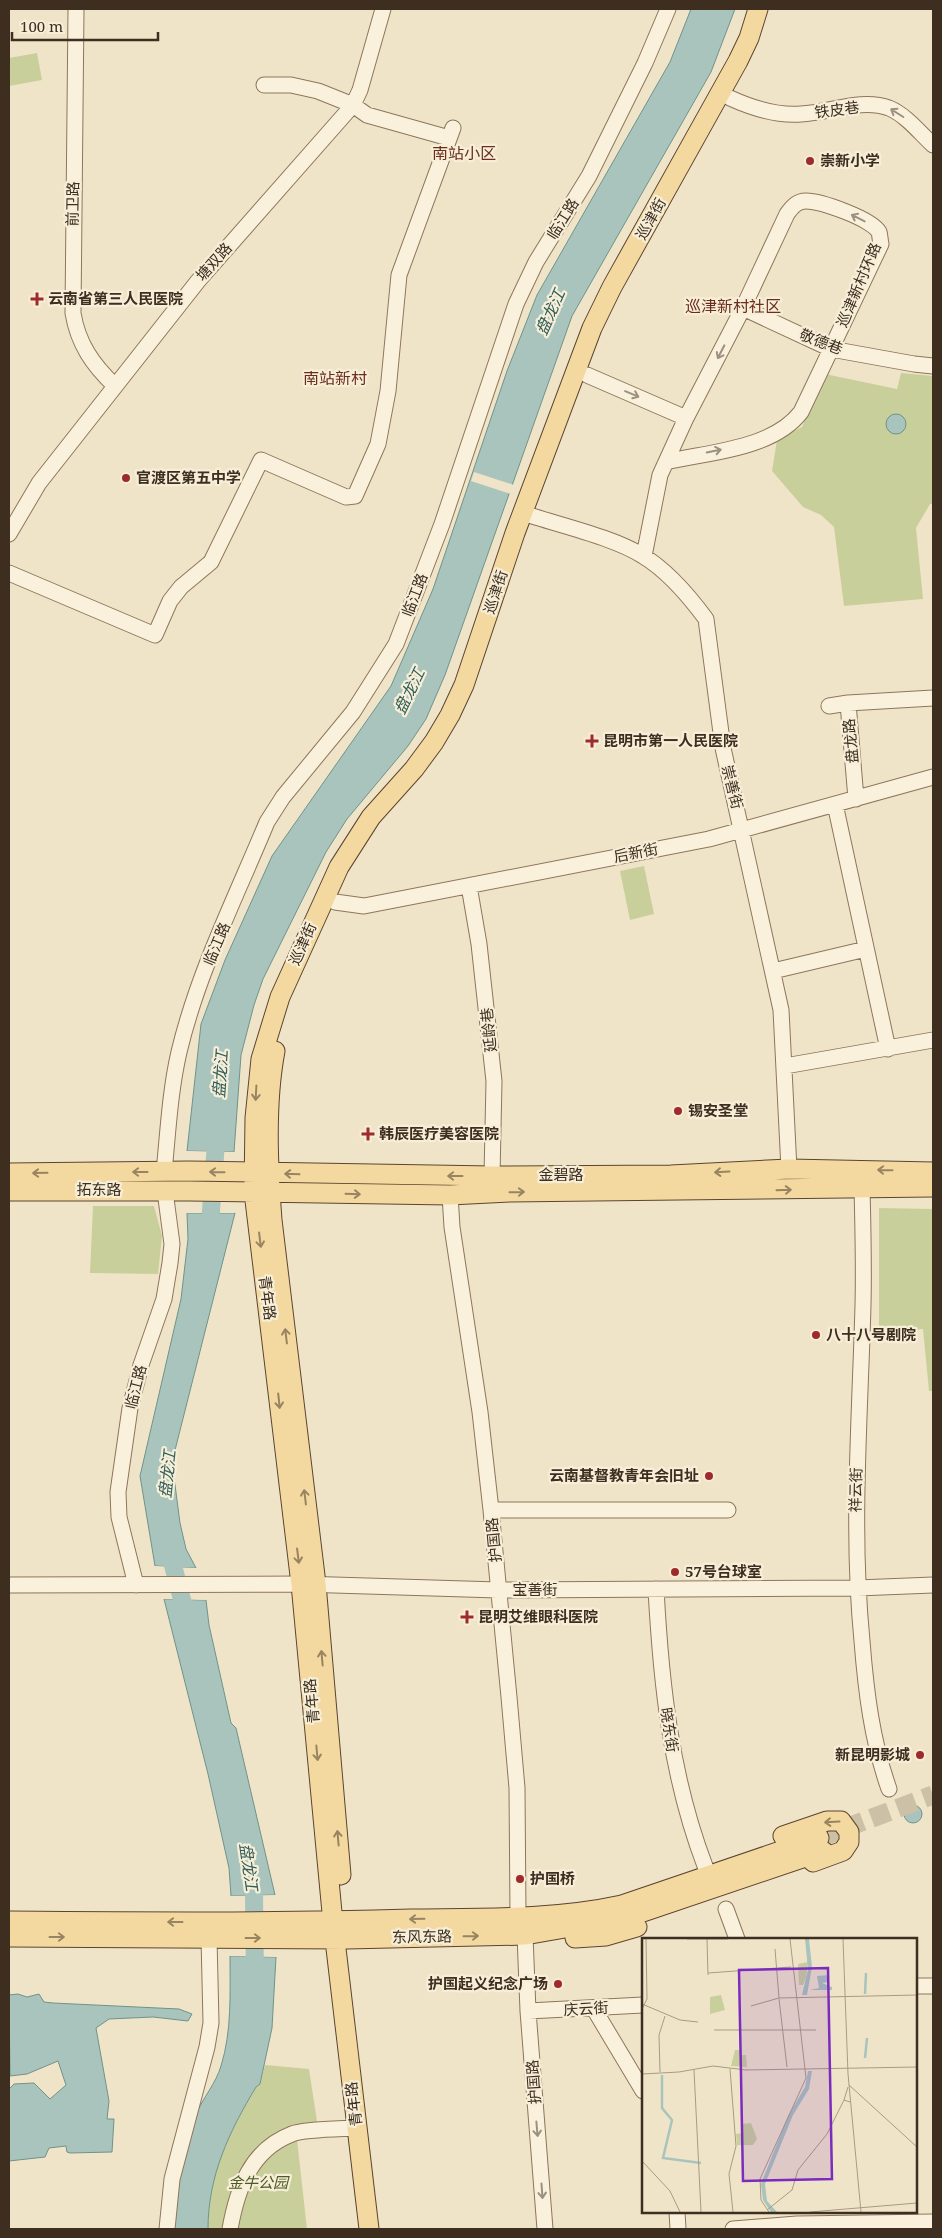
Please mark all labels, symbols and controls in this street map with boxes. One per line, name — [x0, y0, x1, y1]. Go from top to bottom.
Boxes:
scale bar — [12, 10, 159, 42]
text: 100 m — [20, 16, 63, 36]
street label: 铁皮巷 — [813, 96, 860, 122]
one-way arrow — [890, 108, 904, 118]
district label: 南站小区 — [432, 142, 496, 164]
place label: 崇新小学 — [820, 150, 880, 170]
marker: 崇新小学 — [804, 155, 816, 167]
street label: 前卫路 — [62, 181, 82, 227]
street label: 临江路 — [542, 194, 583, 243]
street label: 巡津街 — [630, 194, 670, 243]
one-way arrow — [851, 213, 866, 222]
street label: 塘双路 — [191, 238, 236, 285]
street label: 巡津新村环路 — [831, 239, 885, 330]
water label: 盘龙江 — [530, 284, 571, 338]
place label: 云南省第三人民医院 — [48, 288, 183, 308]
marker: 云南省第三人民医院 — [30, 292, 44, 306]
district label: 巡津新村社区 — [685, 295, 781, 317]
street label: 敬德巷 — [797, 324, 846, 358]
one-way arrow — [715, 344, 725, 358]
district label: 南站新村 — [303, 367, 367, 389]
one-way arrow — [624, 390, 639, 400]
one-way arrow — [705, 446, 721, 456]
place label: 官渡区第五中学 — [136, 467, 241, 487]
marker: 官渡区第五中学 — [120, 472, 132, 484]
street label: 巡津街 — [479, 567, 512, 616]
street label: 临江路 — [397, 570, 431, 619]
water label: 盘龙江 — [389, 663, 430, 717]
street label: 盘龙路 — [838, 718, 862, 764]
place label: 昆明市第一人民医院 — [603, 730, 738, 750]
marker: 昆明市第一人民医院 — [585, 734, 599, 748]
street label: 崇善街 — [718, 762, 748, 811]
street label: 后新街 — [612, 838, 660, 866]
street label: 临江路 — [198, 919, 234, 968]
street label: 巡津街 — [284, 919, 320, 968]
street label: 延龄巷 — [476, 1007, 500, 1054]
water label: 盘龙江 — [207, 1047, 233, 1099]
one-way arrow — [252, 1084, 261, 1100]
place label: 锡安圣堂 — [688, 1100, 748, 1120]
marker: 锡安圣堂 — [672, 1105, 684, 1117]
place label: 韩辰医疗美容医院 — [379, 1123, 499, 1143]
marker: 韩辰医疗美容医院 — [361, 1127, 375, 1141]
street label: 金碧路 — [538, 1164, 584, 1184]
one-way arrow — [877, 1165, 893, 1175]
one-way arrow — [133, 1167, 149, 1177]
one-way arrow — [209, 1167, 226, 1177]
one-way arrow — [32, 1168, 48, 1178]
one-way arrow — [714, 1168, 730, 1177]
one-way arrow — [284, 1170, 300, 1179]
one-way arrow — [447, 1171, 463, 1181]
street label: 拓东路 — [76, 1179, 122, 1199]
one-way arrow — [776, 1186, 792, 1195]
one-way arrow — [508, 1187, 524, 1197]
one-way arrow — [345, 1190, 361, 1199]
one-way arrow — [255, 1232, 265, 1248]
street label: 青年路 — [255, 1274, 281, 1322]
place label: 八十八号剧院 — [826, 1324, 916, 1344]
one-way arrow — [281, 1328, 291, 1344]
marker: 八十八号剧院 — [810, 1329, 822, 1341]
street label: 临江路 — [120, 1362, 150, 1411]
one-way arrow — [274, 1393, 284, 1409]
water label: 盘龙江 — [154, 1447, 181, 1499]
place label: 云南基督教青年会旧址 — [549, 1465, 699, 1485]
street label: 祥云街 — [845, 1467, 865, 1513]
marker: 云南基督教青年会旧址 — [703, 1470, 715, 1482]
one-way arrow — [300, 1489, 310, 1505]
street label: 护国路 — [481, 1517, 505, 1563]
one-way arrow — [293, 1548, 303, 1564]
place label: 57号台球室 — [685, 1561, 762, 1581]
marker: 57号台球室 — [669, 1566, 681, 1578]
street label: 宝善街 — [512, 1579, 558, 1599]
place label: 昆明艾维眼科医院 — [478, 1606, 598, 1626]
marker: 昆明艾维眼科医院 — [460, 1610, 474, 1624]
one-way arrow — [318, 1651, 327, 1667]
street label: 青年路 — [299, 1678, 323, 1724]
street label: 晓东街 — [657, 1706, 683, 1754]
place label: 新昆明影城 — [835, 1744, 910, 1764]
one-way arrow — [312, 1745, 322, 1761]
marker: 新昆明影城 — [914, 1749, 926, 1761]
one-way arrow — [824, 1817, 840, 1826]
one-way arrow — [333, 1830, 343, 1846]
water label: 盘龙江 — [235, 1842, 264, 1894]
place label: 护国桥 — [530, 1868, 575, 1888]
marker: 护国桥 — [514, 1873, 526, 1885]
one-way arrow — [409, 1915, 425, 1924]
one-way arrow — [168, 1917, 184, 1927]
street label: 东风东路 — [392, 1925, 452, 1947]
one-way arrow — [462, 1931, 478, 1941]
one-way arrow — [49, 1932, 65, 1942]
one-way arrow — [244, 1933, 260, 1943]
inset map — [642, 1938, 917, 2213]
place label: 护国起义纪念广场 — [428, 1973, 548, 1993]
marker: 护国起义纪念广场 — [552, 1978, 564, 1990]
street label: 庆云街 — [563, 1997, 609, 2019]
street label: 护国路 — [521, 2059, 545, 2105]
street label: 青年路 — [340, 2081, 366, 2128]
one-way arrow — [533, 2121, 542, 2137]
park label: 金牛公园 — [228, 2172, 290, 2192]
one-way arrow — [537, 2183, 547, 2199]

